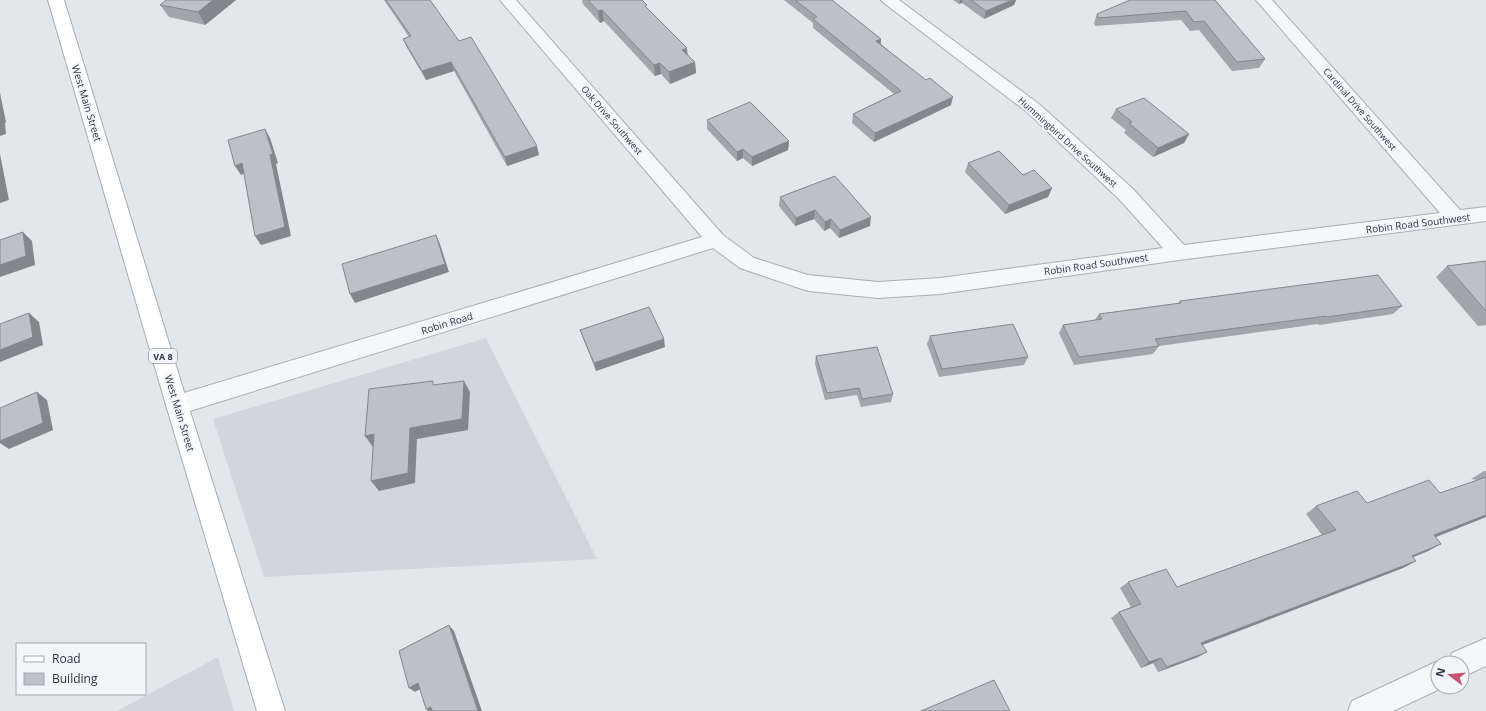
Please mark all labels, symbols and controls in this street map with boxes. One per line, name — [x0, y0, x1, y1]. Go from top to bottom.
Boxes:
street label: West Main Street — [69, 63, 105, 143]
street label: Cardinal Drive Southwest — [1320, 65, 1400, 153]
street label: Oak Drive Southwest — [578, 83, 646, 157]
street label: Hummingbird Drive Southwest — [1016, 94, 1120, 190]
street label: Robin Road Southwest — [1365, 210, 1471, 236]
street label: Robin Road Southwest — [1043, 250, 1149, 278]
street label: Robin Road — [419, 308, 475, 338]
road number: VA 8 — [149, 349, 177, 363]
street label: West Main Street — [162, 373, 198, 453]
legend — [16, 643, 146, 695]
text: Road — [52, 650, 81, 667]
north arrow — [1430, 655, 1470, 695]
text: N — [1431, 666, 1448, 678]
text: Building — [52, 670, 98, 687]

